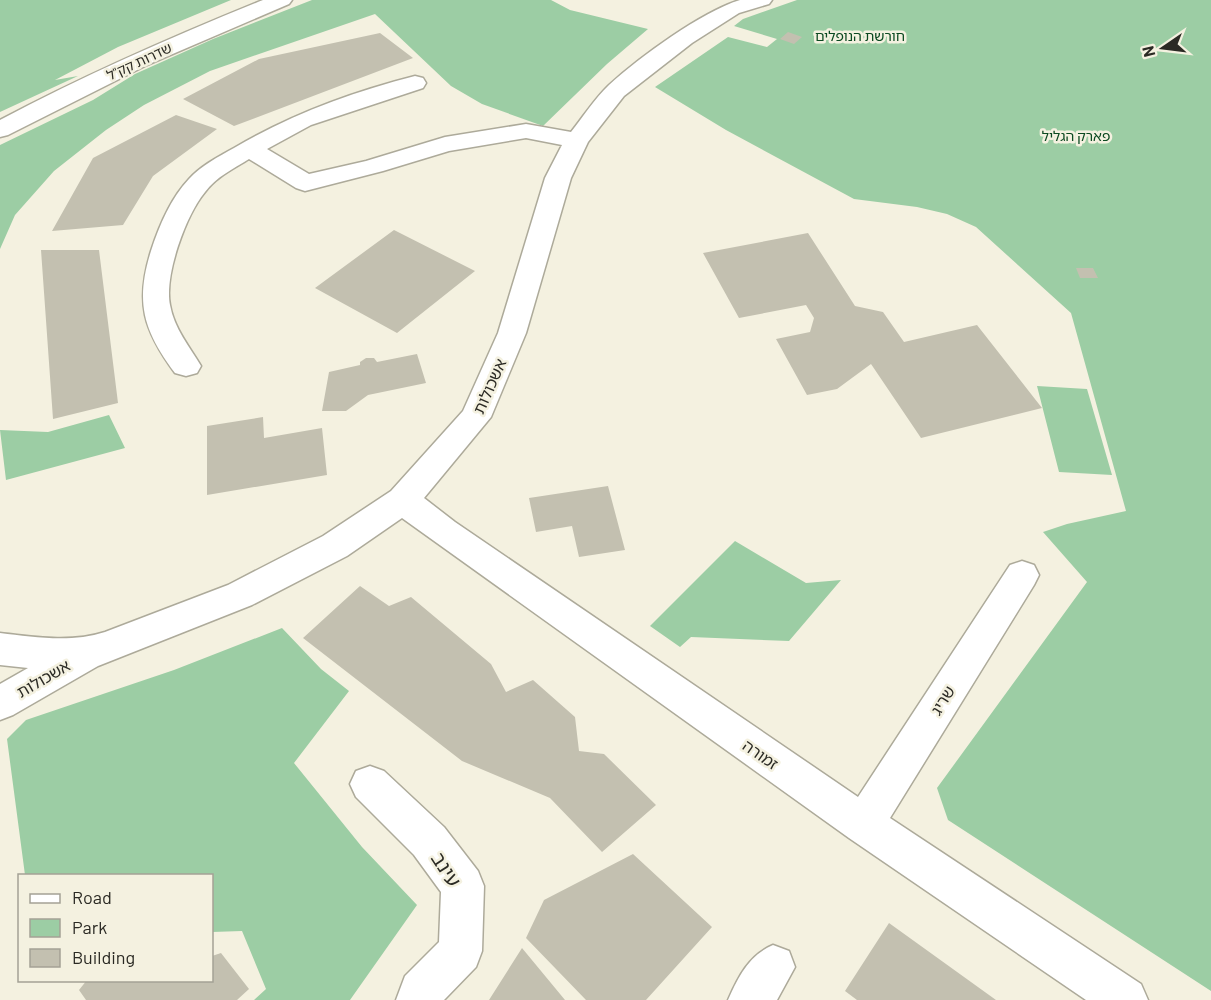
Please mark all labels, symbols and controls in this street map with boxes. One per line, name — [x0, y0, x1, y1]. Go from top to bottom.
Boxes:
north arrow — [1133, 18, 1193, 78]
park label: חורשת הנופלים — [815, 27, 905, 44]
street label: שדרות קק"ל — [104, 39, 174, 83]
text: N — [1137, 44, 1158, 59]
park label: פארק הגליל — [1042, 127, 1110, 144]
street label: אשכולות — [468, 356, 510, 416]
street label: אשכולות — [13, 655, 73, 701]
street label: שריג — [926, 682, 958, 718]
street label: זמורה — [740, 735, 782, 773]
street label: עינב — [427, 847, 467, 891]
legend — [18, 874, 213, 982]
text: Road — [72, 886, 112, 908]
text: Park — [72, 916, 107, 938]
text: Building — [72, 946, 135, 968]

